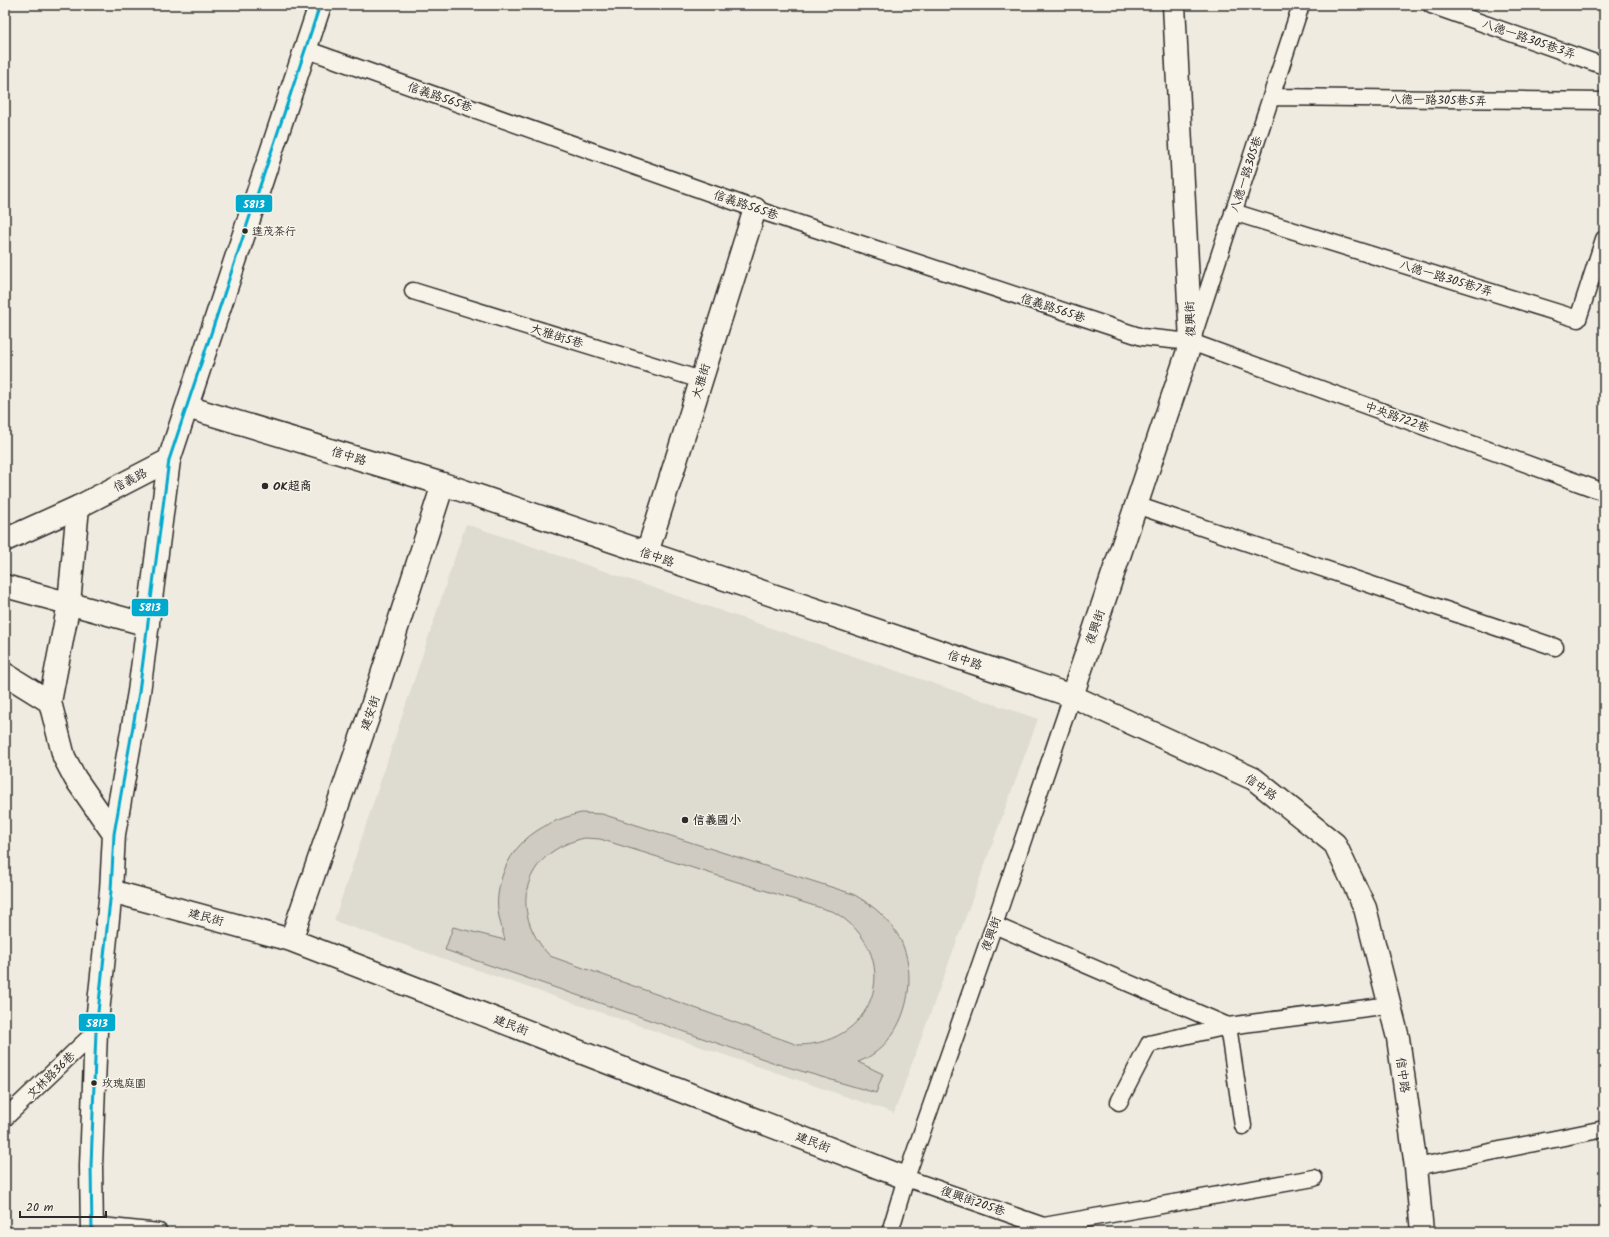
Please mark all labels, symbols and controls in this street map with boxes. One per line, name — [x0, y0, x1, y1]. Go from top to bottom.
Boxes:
street label: 八德一路305巷3弄 — [1479, 15, 1578, 64]
street label: 信義路565巷 — [405, 77, 475, 117]
street label: 八德一路305巷5弄 — [1389, 90, 1487, 111]
street label: 八德一路305巷 — [1225, 134, 1268, 215]
street label: 信義路565巷 — [711, 185, 781, 225]
line badge: 5813 — [235, 194, 273, 213]
text: 5813 — [242, 196, 265, 214]
place label: 達茂茶行 — [252, 223, 296, 241]
marker: 達茂茶行 — [240, 226, 250, 236]
street label: 八德一路305巷7弄 — [1397, 255, 1495, 302]
street label: 信義路565巷 — [1018, 289, 1088, 328]
street label: 復興街 — [1180, 301, 1201, 337]
street label: 大雅街5巷 — [528, 319, 586, 354]
street label: 大雅街 — [687, 361, 716, 401]
street label: 中央路722巷 — [1362, 397, 1432, 438]
street label: 信中路 — [329, 442, 369, 471]
street label: 信義路 — [110, 464, 151, 497]
place label: OK超商 — [273, 477, 312, 496]
marker: OK超商 — [260, 481, 270, 491]
street label: 信中路 — [637, 543, 677, 572]
line badge: 5813 — [131, 598, 169, 617]
text: 5813 — [138, 599, 161, 617]
street label: 復興街 — [1081, 607, 1110, 647]
street label: 信中路 — [945, 646, 985, 675]
street label: 建安街 — [356, 693, 385, 733]
street label: 信中路 — [1241, 769, 1281, 806]
place label: 信義國小 — [693, 811, 741, 830]
marker: 信義國小 — [680, 815, 690, 825]
street label: 建民街 — [186, 904, 226, 931]
street label: 復興街 — [977, 914, 1006, 954]
street label: 建民街 — [491, 1010, 531, 1041]
line badge: 5813 — [78, 1013, 116, 1032]
text: 5813 — [85, 1015, 108, 1033]
street label: 文林路36巷 — [23, 1047, 80, 1104]
street label: 信中路 — [1391, 1056, 1414, 1094]
place label: 玫瑰庭園 — [102, 1075, 146, 1093]
marker: 玫瑰庭園 — [89, 1078, 99, 1088]
street label: 建民街 — [793, 1127, 833, 1158]
street label: 復興街205巷 — [938, 1182, 1008, 1221]
scale bar — [20, 1193, 106, 1219]
text: 20 m — [26, 1198, 54, 1217]

